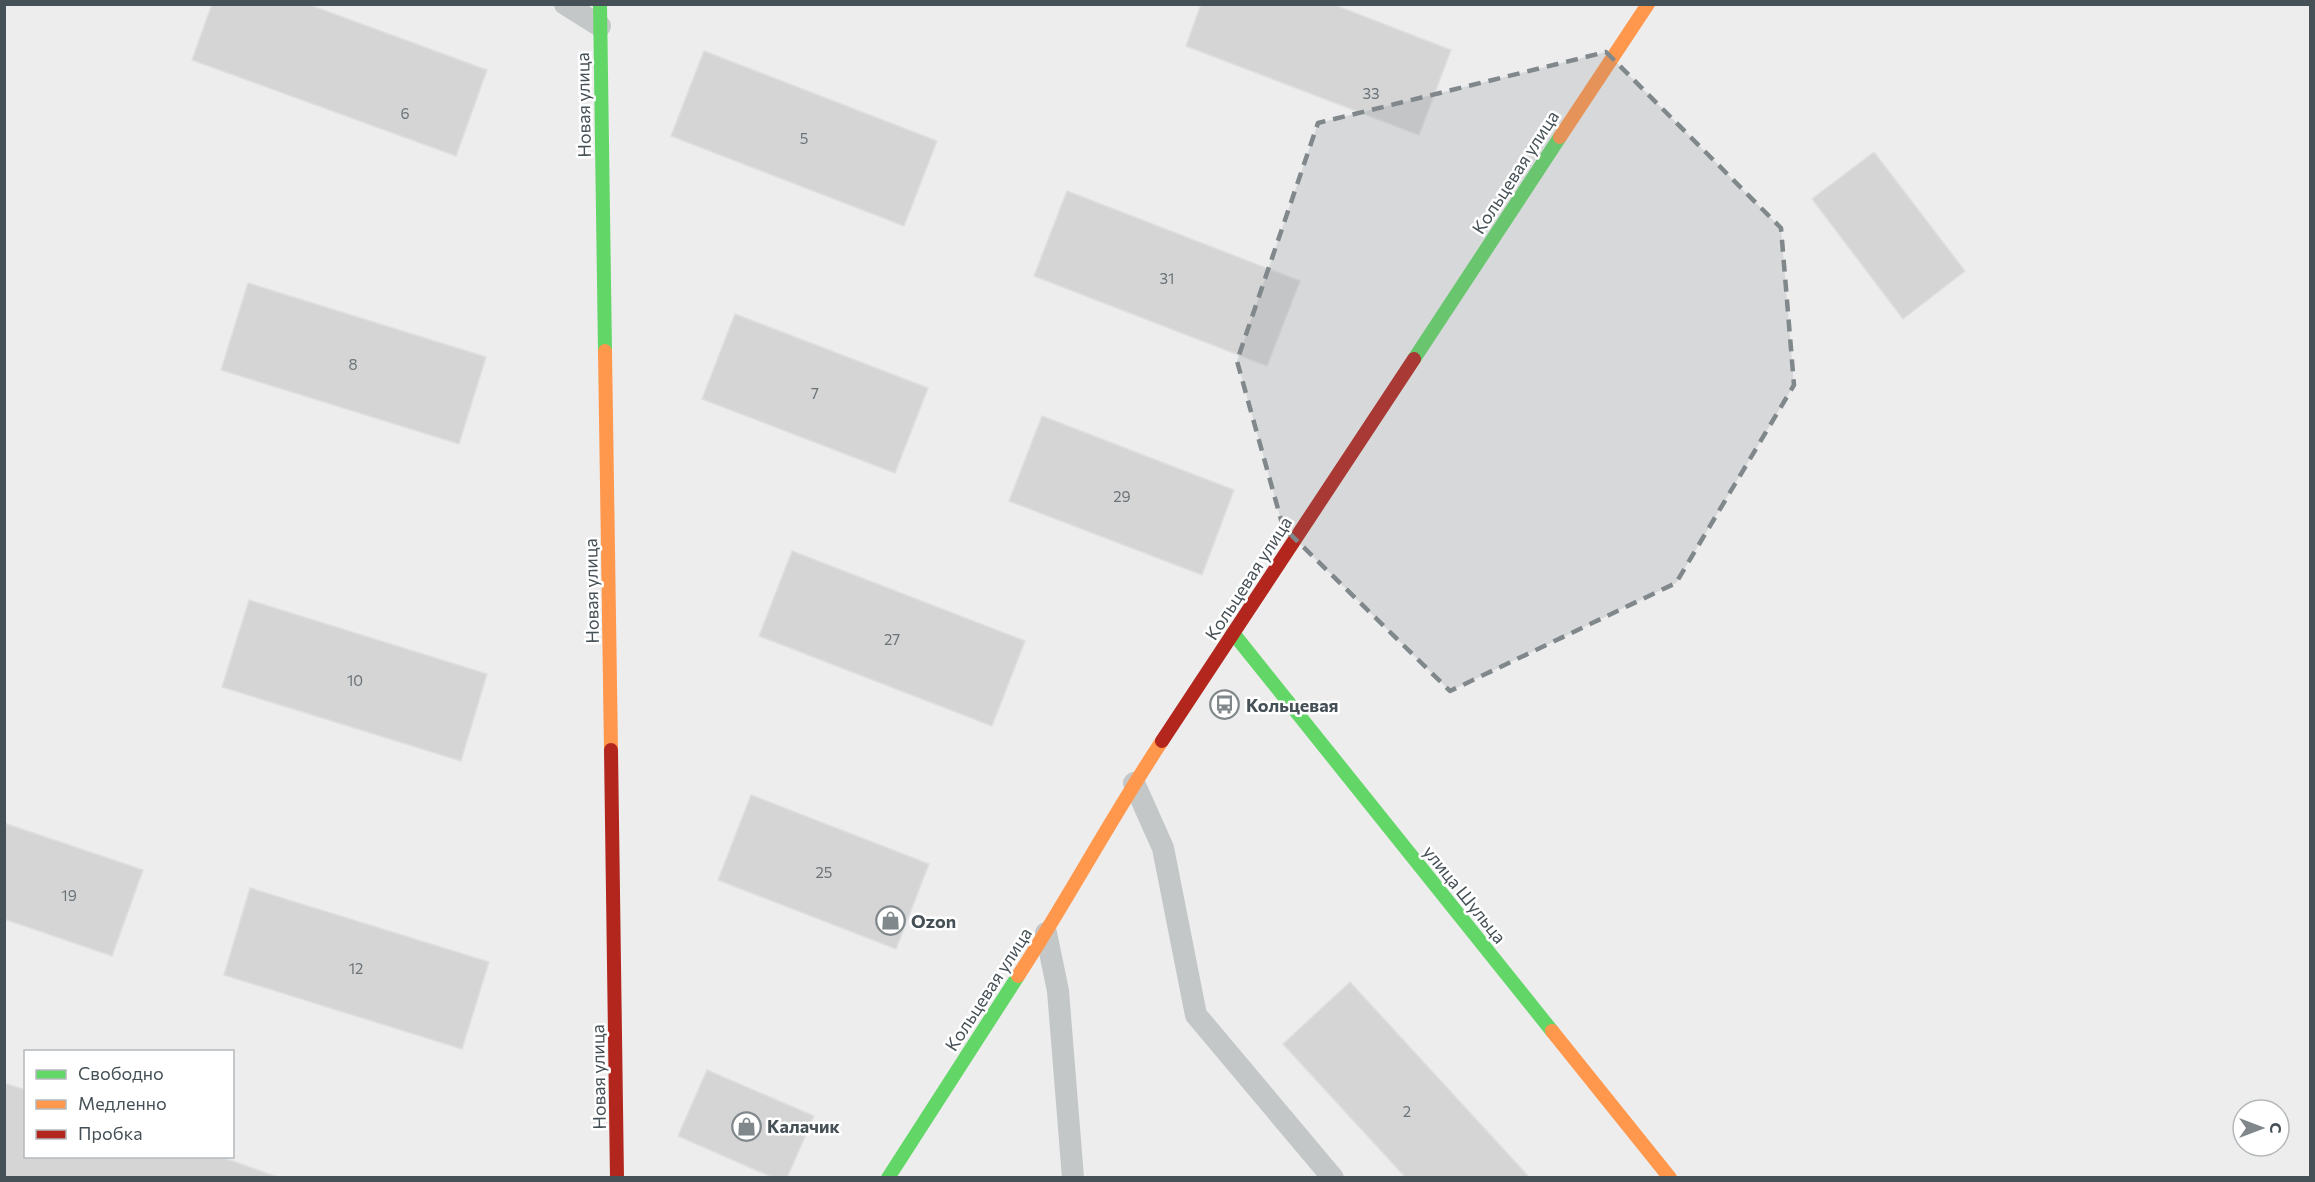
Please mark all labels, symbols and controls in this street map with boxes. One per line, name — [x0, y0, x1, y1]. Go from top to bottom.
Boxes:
street label: Новая улица — [571, 52, 595, 158]
house number: 33 — [1362, 84, 1380, 102]
house number: 6 — [400, 104, 410, 122]
street label: Кольцевая улица — [1467, 106, 1563, 238]
house number: 5 — [800, 129, 808, 147]
house number: 31 — [1160, 269, 1174, 287]
house number: 8 — [348, 355, 358, 373]
house number: 7 — [811, 384, 819, 402]
house number: 29 — [1113, 487, 1131, 505]
street label: Кольцевая улица — [1200, 512, 1296, 644]
street label: Новая улица — [579, 538, 603, 644]
house number: 27 — [884, 630, 900, 648]
house number: 10 — [347, 671, 363, 689]
bus stop icon: Кольцевая — [1209, 689, 1241, 721]
place label: Кольцевая — [1246, 694, 1338, 716]
street label: улица Шульца — [1419, 841, 1511, 947]
house number: 25 — [816, 863, 832, 881]
house number: 19 — [61, 886, 77, 904]
shop icon: Ozon — [874, 905, 906, 937]
place label: Ozon — [911, 910, 956, 932]
street label: Кольцевая улица — [940, 923, 1036, 1055]
house number: 12 — [349, 959, 363, 977]
street label: Новая улица — [586, 1024, 610, 1130]
legend — [24, 1050, 234, 1158]
text: Свободно — [78, 1062, 164, 1084]
text: Медленно — [78, 1092, 167, 1114]
north arrow — [2231, 1098, 2291, 1158]
house number: 2 — [1403, 1102, 1411, 1120]
shop icon: Калачик — [730, 1110, 762, 1142]
place label: Калачик — [767, 1115, 841, 1137]
text: Пробка — [78, 1122, 143, 1144]
text: С — [2267, 1123, 2286, 1134]

